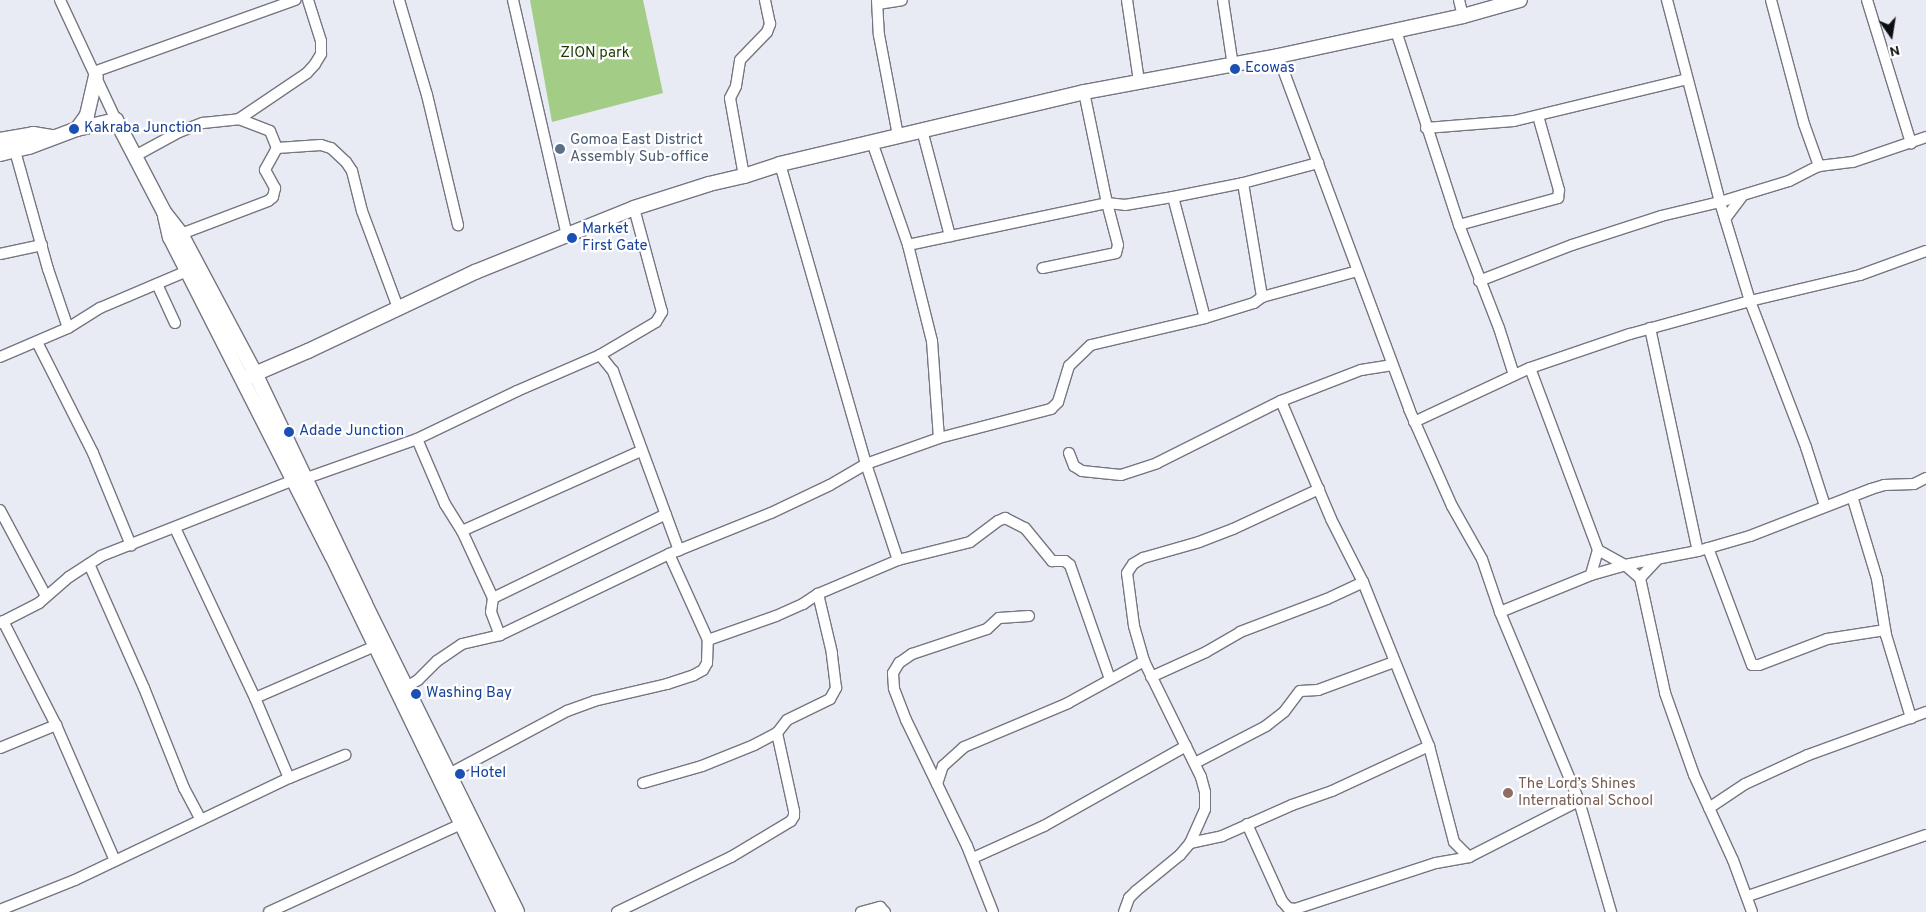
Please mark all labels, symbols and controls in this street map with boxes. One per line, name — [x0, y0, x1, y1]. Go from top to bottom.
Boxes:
north arrow — [1866, 10, 1916, 60]
text: N — [1888, 41, 1901, 60]
park label: ZION park — [560, 45, 630, 63]
place label: Ecowas — [1245, 60, 1295, 78]
marker: Ecowas — [1229, 63, 1241, 75]
place label: Kakraba Junction — [84, 120, 202, 138]
marker: Kakraba Junction — [68, 123, 80, 135]
place label: Gomoa East District Assembly Sub-office — [570, 131, 709, 166]
marker: Gomoa East District Assembly Sub-office — [554, 143, 566, 155]
place label: Market First Gate — [582, 220, 648, 255]
marker: Market First Gate — [566, 232, 578, 244]
place label: Adade Junction — [299, 423, 404, 441]
marker: Adade Junction — [283, 426, 295, 438]
place label: Washing Bay — [426, 685, 512, 703]
marker: Washing Bay — [410, 688, 422, 700]
place label: Hotel — [470, 765, 506, 783]
marker: Hotel — [454, 768, 466, 780]
place label: The Lord’s Shines International School — [1518, 775, 1653, 810]
marker: The Lord’s Shines International School — [1502, 787, 1514, 799]

